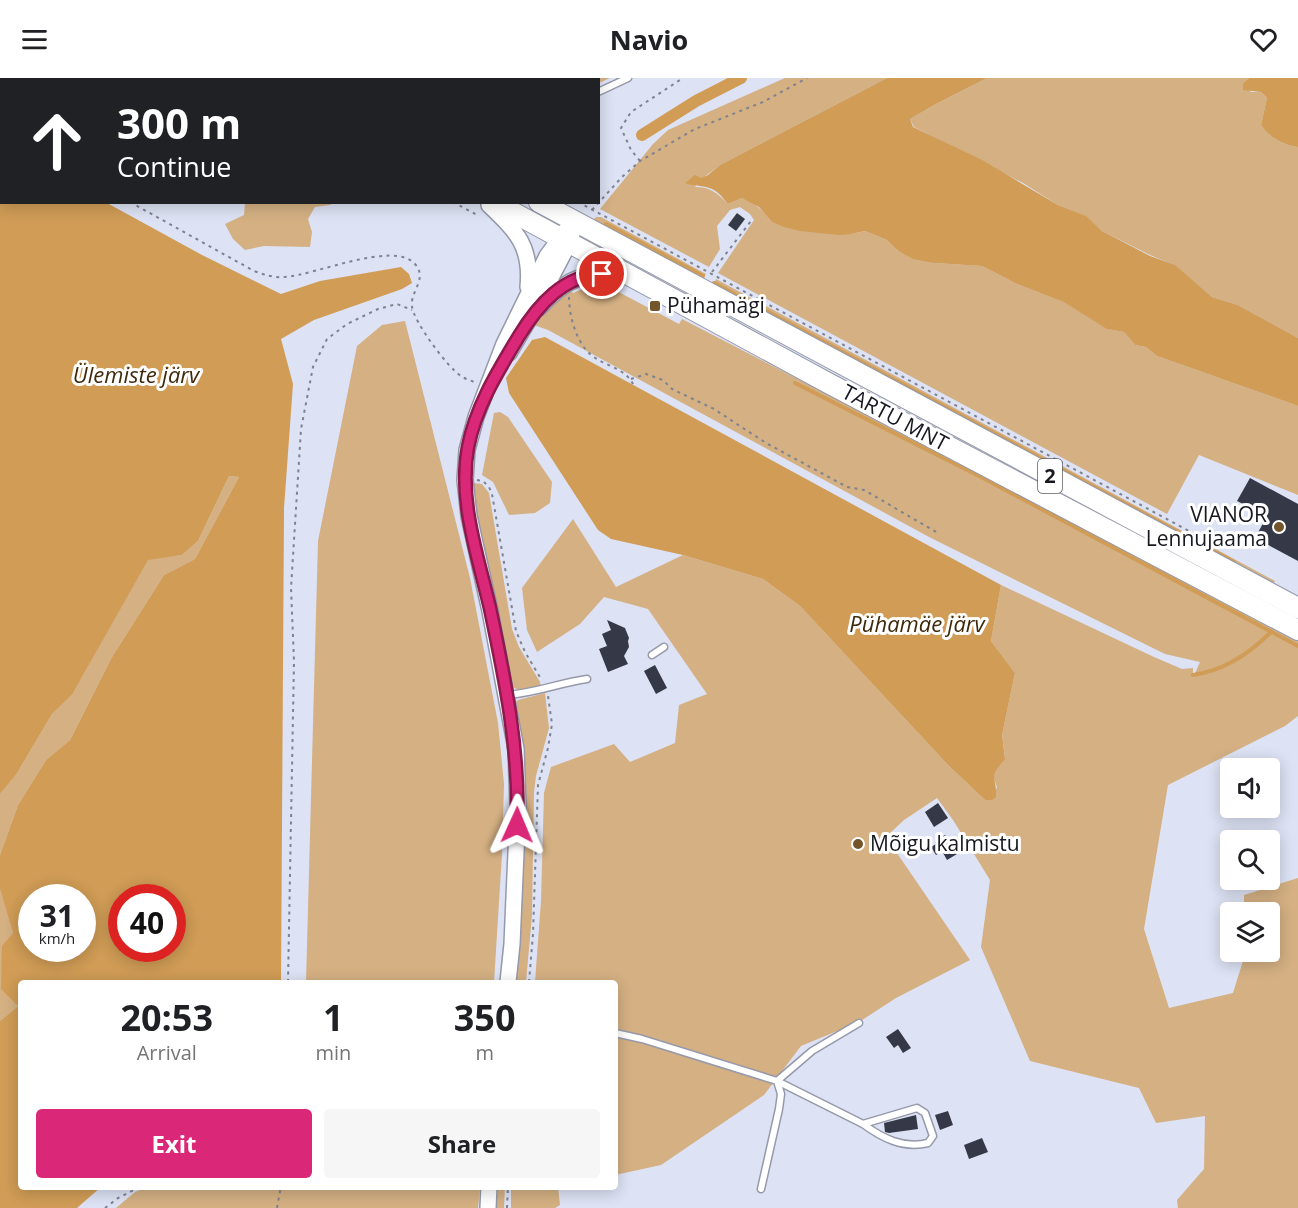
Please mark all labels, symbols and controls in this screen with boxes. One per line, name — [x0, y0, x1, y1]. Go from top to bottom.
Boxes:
text: Navio — [610, 21, 688, 58]
icon: menu — [18, 23, 51, 56]
icon: heart — [1247, 23, 1280, 56]
text: 300 m — [117, 94, 241, 151]
icon: ahead — [18, 102, 96, 180]
text: Continue — [117, 148, 232, 185]
pin — [576, 248, 627, 299]
icon: arrive — [585, 257, 618, 290]
place label: Pühamägi — [667, 291, 765, 319]
marker: Pühamägi — [648, 299, 662, 313]
water label: Ülemiste järv — [73, 359, 201, 389]
street label: TARTU MNT — [838, 377, 954, 457]
road number: 2 — [1038, 459, 1062, 493]
place label: VIANOR Lennujaama — [1146, 500, 1267, 552]
marker: VIANOR Lennujaama — [1272, 520, 1286, 534]
water label: Pühamäe järv — [849, 608, 987, 638]
map controls — [1220, 758, 1280, 962]
button: sound — [1220, 758, 1280, 818]
position arrow — [485, 793, 549, 857]
place label: Mõigu kalmistu — [870, 829, 1020, 857]
button: search — [1220, 830, 1280, 890]
marker: Mõigu kalmistu — [851, 837, 865, 851]
speed limit sign: 40 — [108, 884, 186, 962]
text: 31 — [40, 895, 74, 936]
button: layers — [1220, 902, 1280, 962]
text: km/h — [39, 928, 75, 948]
text: 20:53 — [120, 993, 213, 1042]
text: 1 — [323, 993, 344, 1042]
text: 350 — [454, 993, 516, 1042]
text: Arrival — [137, 1039, 197, 1066]
text: min — [315, 1039, 351, 1066]
text: m — [475, 1039, 494, 1066]
button: Exit — [36, 1109, 312, 1178]
button: Share — [324, 1109, 600, 1178]

